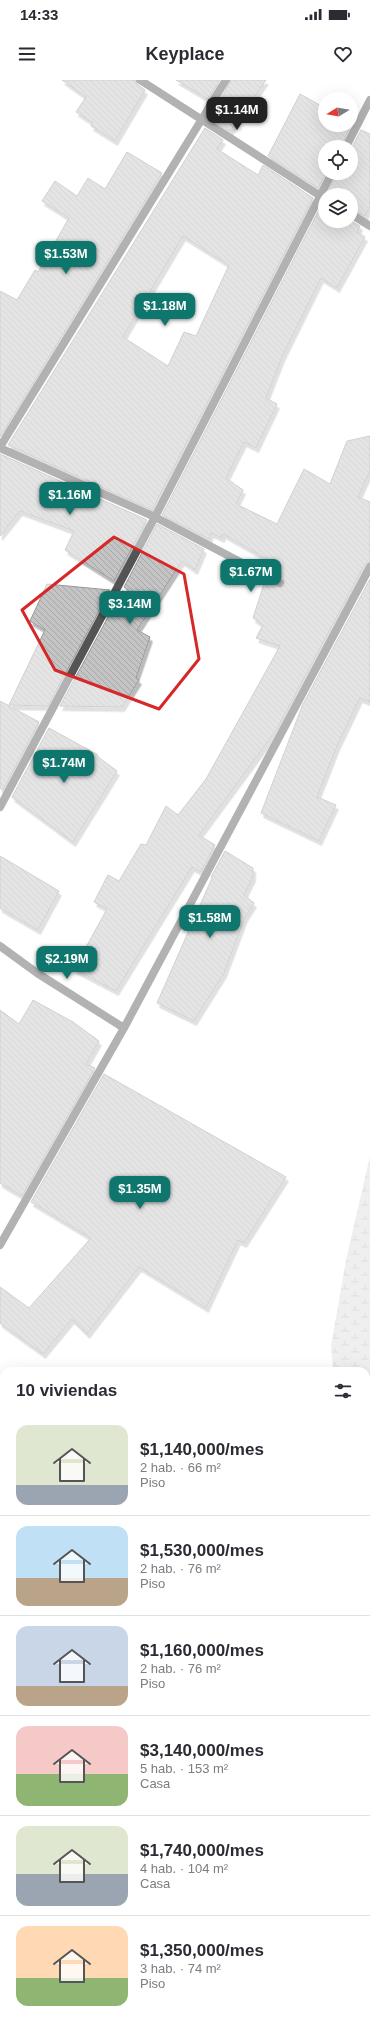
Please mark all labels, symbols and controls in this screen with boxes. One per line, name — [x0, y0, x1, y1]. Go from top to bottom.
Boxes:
text: 14:33 — [20, 6, 58, 23]
icon: menu — [16, 43, 38, 65]
icon: heart — [332, 43, 354, 65]
text: Keyplace — [145, 44, 225, 64]
north arrow — [318, 92, 358, 132]
map controls — [318, 92, 358, 228]
pin: $1.14M — [204, 97, 270, 131]
text: $1.14M — [215, 102, 259, 117]
button: locate — [318, 140, 358, 180]
button: layers — [318, 188, 358, 228]
pin: $1.53M — [33, 241, 99, 275]
text: $1.53M — [44, 246, 88, 261]
pin: $1.18M — [132, 293, 198, 327]
text: $1.18M — [143, 298, 187, 313]
pin: $1.16M — [37, 482, 103, 516]
text: $1.16M — [48, 487, 92, 502]
pin: $1.67M — [218, 559, 284, 593]
text: $1.67M — [229, 564, 273, 579]
pin: $3.14M — [97, 591, 163, 625]
text: $3.14M — [108, 596, 152, 611]
pin: $1.74M — [31, 750, 97, 784]
text: $1.74M — [42, 755, 86, 770]
pin: $1.58M — [177, 905, 243, 939]
text: $1.58M — [188, 910, 232, 925]
pin: $2.19M — [34, 946, 100, 980]
text: $2.19M — [45, 951, 89, 966]
pin: $1.35M — [107, 1176, 173, 1210]
text: $1.35M — [118, 1181, 162, 1196]
icon: filters — [332, 1380, 354, 1402]
text: 10 viviendas — [16, 1381, 117, 1400]
text: $1,140,000/mes — [140, 1440, 264, 1459]
icon: home — [48, 1441, 96, 1489]
text: 2 hab. · 66 m² — [140, 1460, 221, 1475]
text: Piso — [140, 1475, 165, 1490]
text: $1,530,000/mes — [140, 1541, 264, 1560]
icon: home — [48, 1542, 96, 1590]
text: 2 hab. · 76 m² — [140, 1561, 221, 1576]
text: Piso — [140, 1576, 165, 1591]
text: $1,160,000/mes — [140, 1641, 264, 1660]
icon: home — [48, 1642, 96, 1690]
text: 2 hab. · 76 m² — [140, 1661, 221, 1676]
text: Piso — [140, 1676, 165, 1691]
text: $3,140,000/mes — [140, 1741, 264, 1760]
icon: home — [48, 1742, 96, 1790]
text: 5 hab. · 153 m² — [140, 1761, 228, 1776]
text: Casa — [140, 1776, 170, 1791]
text: $1,740,000/mes — [140, 1841, 264, 1860]
icon: home — [48, 1842, 96, 1890]
text: 4 hab. · 104 m² — [140, 1861, 228, 1876]
text: Casa — [140, 1876, 170, 1891]
text: $1,350,000/mes — [140, 1941, 264, 1960]
icon: home — [48, 1942, 96, 1990]
text: 3 hab. · 74 m² — [140, 1961, 221, 1976]
text: Piso — [140, 1976, 165, 1991]

